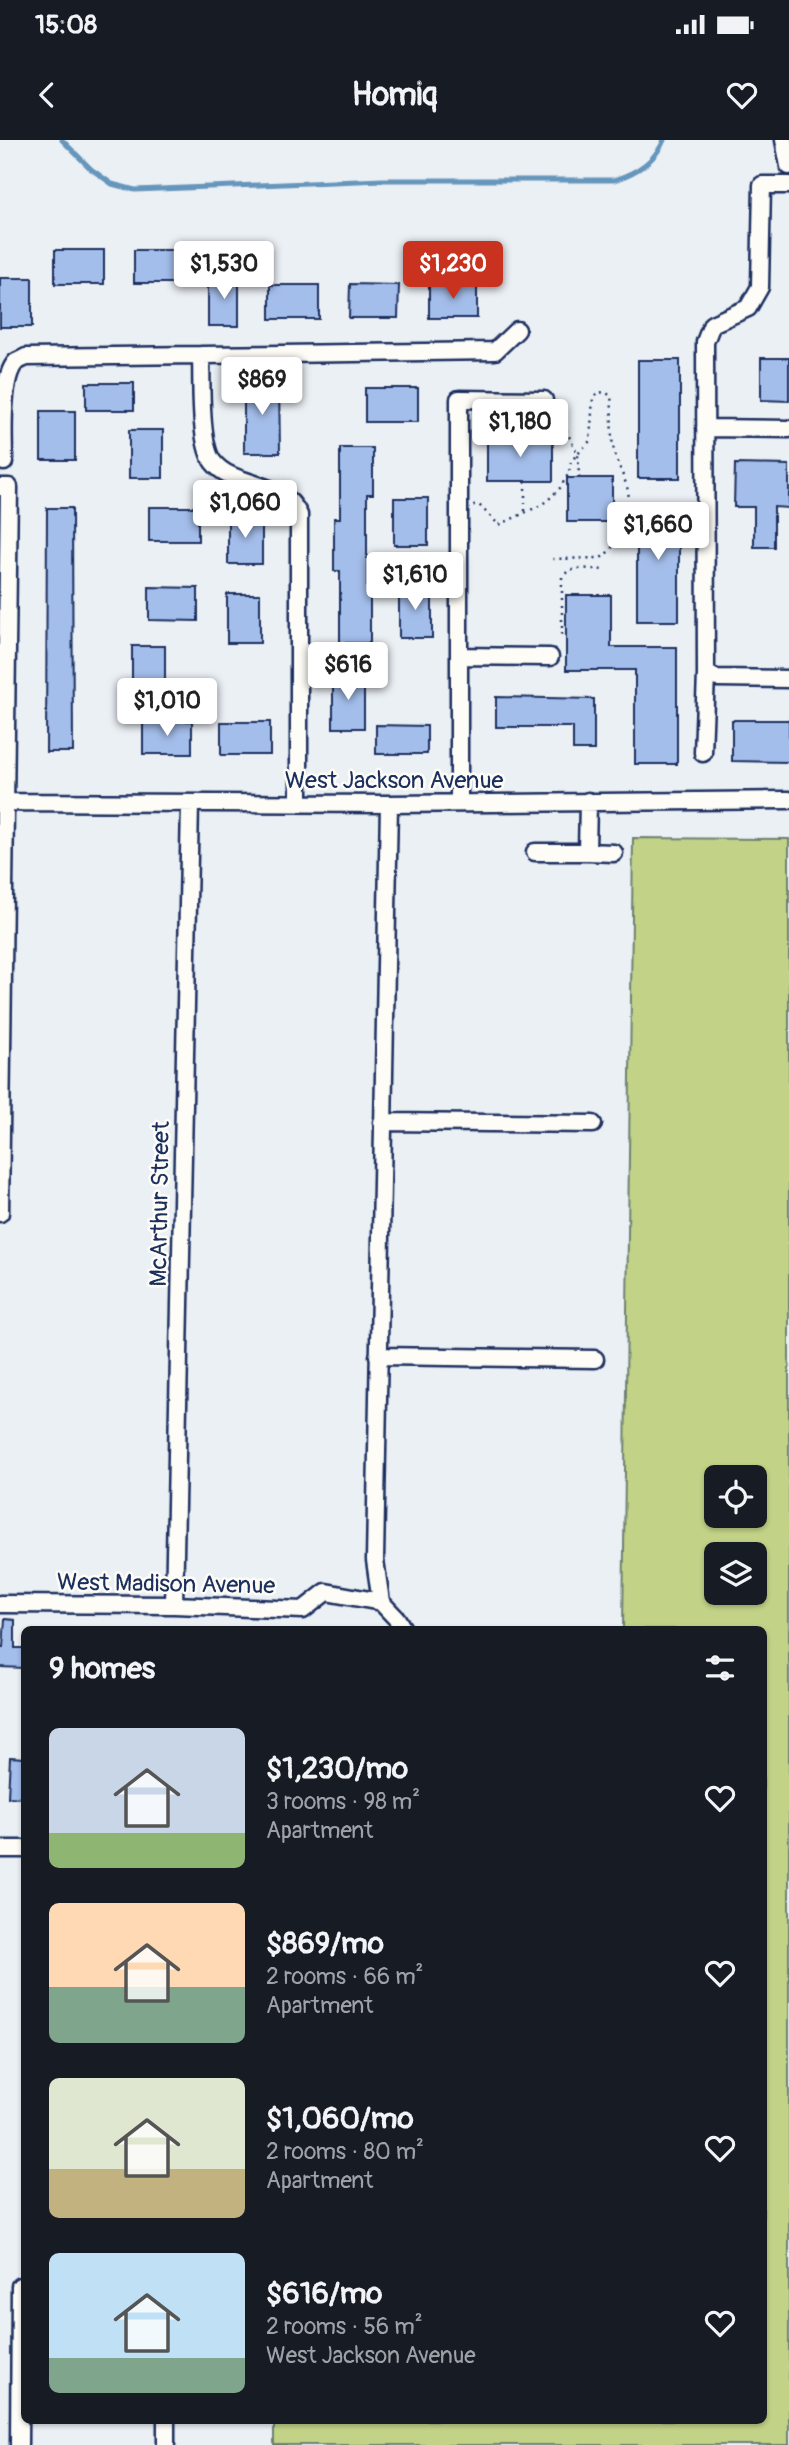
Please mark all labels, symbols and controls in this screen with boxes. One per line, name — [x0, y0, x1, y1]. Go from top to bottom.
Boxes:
text: 15:08 — [35, 9, 97, 41]
text: Homiq — [352, 75, 437, 115]
icon: back — [28, 76, 66, 114]
icon: heart — [723, 76, 761, 114]
pin: $1,530 — [167, 242, 281, 301]
pin: $1,230 — [396, 242, 510, 301]
text: $1,530 — [190, 249, 258, 278]
text: $1,230 — [419, 249, 487, 278]
pin: $869 — [221, 358, 303, 417]
text: $869 — [237, 365, 287, 394]
pin: $1,180 — [463, 400, 577, 459]
text: $1,180 — [488, 407, 552, 436]
pin: $1,060 — [188, 480, 302, 540]
text: $1,060 — [209, 488, 281, 517]
pin: $1,660 — [601, 502, 715, 562]
text: $1,660 — [623, 510, 693, 539]
pin: $1,610 — [358, 552, 472, 612]
text: $1,610 — [382, 560, 448, 589]
pin: $616 — [307, 643, 389, 702]
text: $616 — [324, 650, 372, 679]
pin: $1,010 — [110, 678, 224, 738]
text: $1,010 — [133, 686, 201, 715]
street label: West Jackson Avenue — [285, 766, 504, 795]
street label: McArthur Street — [144, 1121, 176, 1287]
map controls — [704, 1465, 767, 1605]
button: locate — [704, 1465, 767, 1528]
button: layers — [704, 1542, 767, 1605]
street label: West Madison Avenue — [57, 1568, 276, 1600]
icon: filters — [701, 1649, 739, 1687]
text: 9 homes — [49, 1650, 155, 1687]
text: $1,230/mo — [266, 1750, 408, 1787]
icon: home — [105, 1756, 189, 1840]
icon: heart — [701, 1779, 739, 1817]
text: 3 rooms · 98 m² — [266, 1787, 420, 1816]
text: Apartment — [266, 1816, 373, 1845]
text: $869/mo — [266, 1925, 384, 1962]
icon: home — [105, 1931, 189, 2015]
icon: heart — [701, 1954, 739, 1992]
text: 2 rooms · 66 m² — [266, 1962, 423, 1991]
text: Apartment — [266, 1991, 373, 2020]
text: $1,060/mo — [266, 2100, 414, 2137]
icon: home — [105, 2106, 189, 2190]
icon: heart — [701, 2129, 739, 2167]
text: 2 rooms · 80 m² — [266, 2137, 424, 2166]
text: Apartment — [266, 2166, 373, 2195]
text: $616/mo — [266, 2275, 382, 2312]
icon: home — [105, 2281, 189, 2365]
icon: heart — [701, 2304, 739, 2342]
text: 2 rooms · 56 m² — [266, 2312, 423, 2341]
text: West Jackson Avenue — [266, 2341, 476, 2370]

